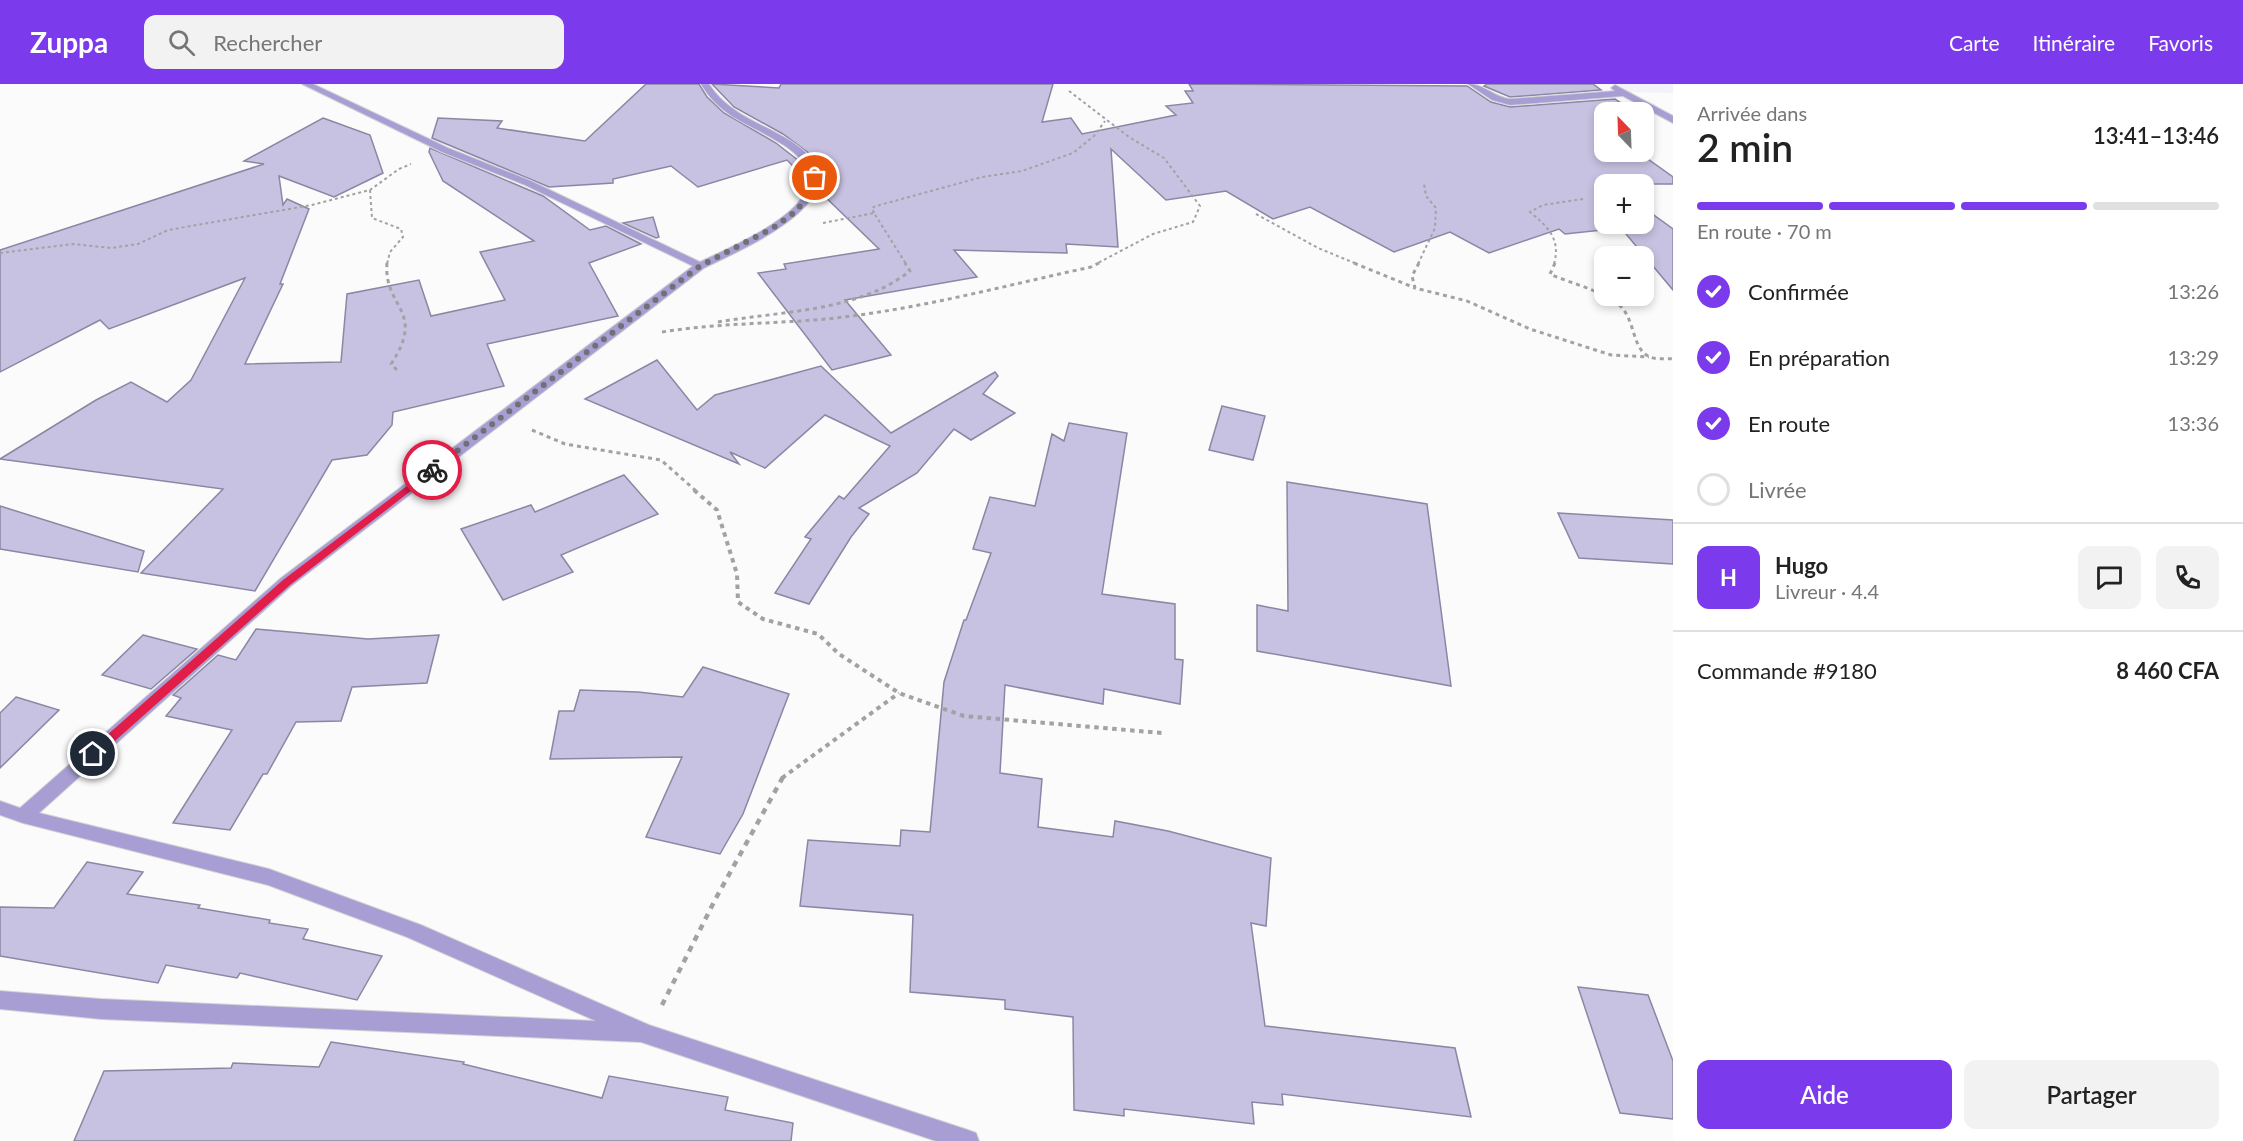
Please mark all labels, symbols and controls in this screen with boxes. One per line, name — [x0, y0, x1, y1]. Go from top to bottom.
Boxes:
search box — [144, 15, 564, 69]
text: Zuppa — [30, 25, 108, 59]
icon: search — [165, 26, 198, 59]
text: Rechercher — [213, 29, 322, 56]
text: Carte — [1949, 30, 2000, 55]
text: Itinéraire — [2033, 30, 2115, 55]
text: Favoris — [2148, 30, 2213, 55]
text: Arrivée dans — [1697, 101, 1807, 125]
north arrow — [1594, 102, 1654, 162]
map controls — [1594, 102, 1654, 306]
text: 13:41–13:46 — [2093, 122, 2219, 149]
text: 2 min — [1697, 124, 1793, 170]
pin — [789, 152, 840, 203]
icon: bag — [798, 161, 831, 194]
button: + — [1594, 174, 1654, 234]
text: En route · 70 m — [1697, 219, 1832, 243]
button: − — [1594, 246, 1654, 306]
icon: check — [1697, 275, 1730, 308]
text: Confirmée — [1748, 278, 1849, 305]
text: 13:26 — [2168, 279, 2219, 303]
icon: check — [1697, 341, 1730, 374]
text: En préparation — [1748, 344, 1890, 371]
text: 13:29 — [2168, 345, 2219, 369]
icon: check — [1697, 407, 1730, 440]
text: En route — [1748, 410, 1830, 437]
text: 13:36 — [2168, 411, 2219, 435]
courier — [402, 440, 462, 500]
icon: bike — [416, 454, 449, 487]
text: Livrée — [1748, 476, 1807, 503]
button: chat — [2078, 546, 2141, 609]
button: phone — [2156, 546, 2219, 609]
text: Hugo — [1775, 552, 1828, 579]
text: H — [1720, 564, 1737, 591]
text: Livreur · 4.4 — [1775, 579, 1879, 603]
text: Commande #9180 — [1697, 657, 1877, 684]
text: 8 460 CFA — [2116, 657, 2219, 684]
pin — [67, 728, 118, 779]
icon: home — [76, 737, 109, 770]
button: Aide — [1697, 1060, 1952, 1129]
button: Partager — [1964, 1060, 2219, 1129]

